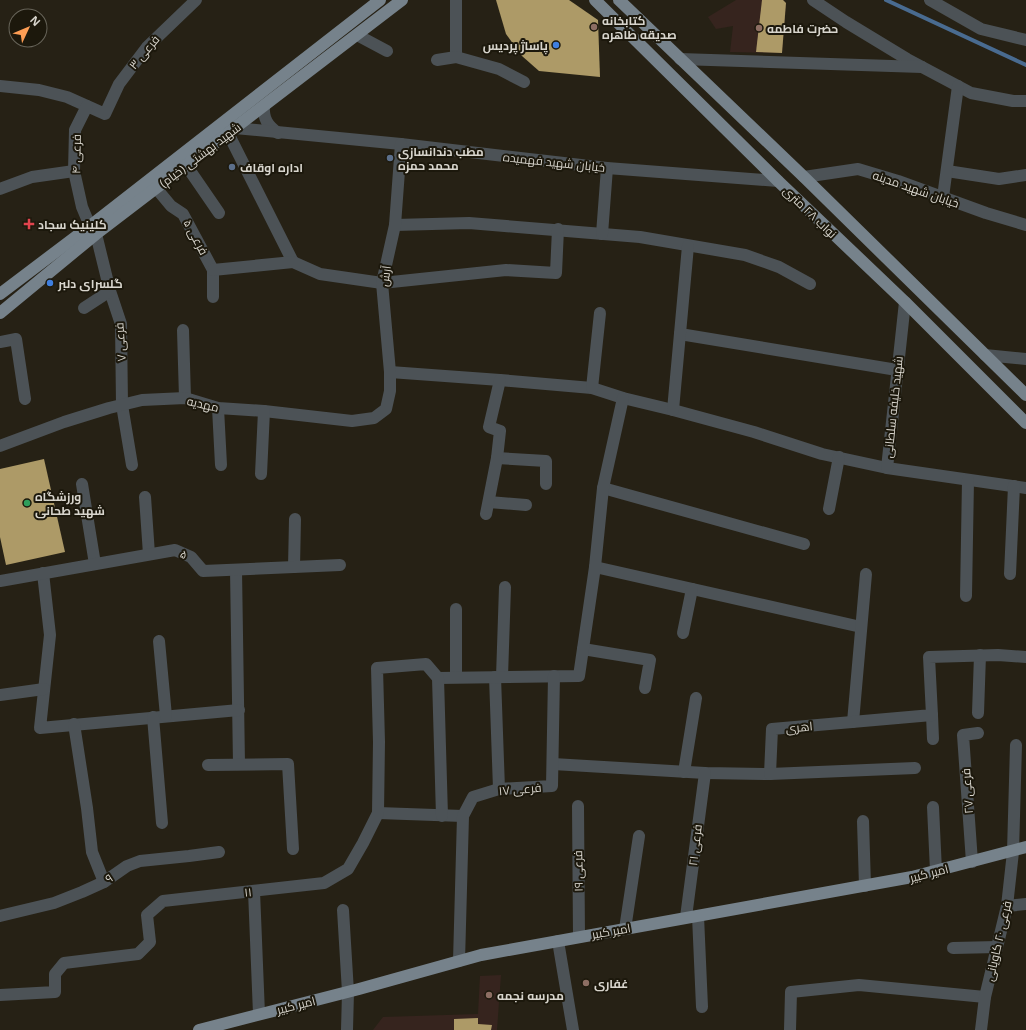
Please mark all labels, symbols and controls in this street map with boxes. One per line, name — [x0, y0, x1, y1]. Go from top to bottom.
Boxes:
north arrow — [8, 8, 48, 48]
text: N — [27, 12, 44, 29]
place label: کتابخانه صدیقه طاهره — [602, 12, 677, 43]
place label: حضرت فاطمه — [767, 20, 838, 37]
marker: کتابخانه صدیقه طاهره — [589, 22, 599, 32]
marker: حضرت فاطمه — [754, 23, 764, 33]
street label: فرعی ۳ — [125, 31, 163, 73]
place label: پاساژ پردیس — [483, 37, 549, 55]
marker: پاساژ پردیس — [551, 40, 561, 50]
street label: شهید بهشتی (خیام) — [156, 119, 244, 191]
street label: فرعی ۴ — [67, 134, 85, 174]
place label: مطب دندانسازی محمد حمزه — [398, 143, 484, 174]
street label: خیابان شهید فهمیده — [502, 148, 606, 176]
marker: مطب دندانسازی محمد حمزه — [385, 153, 395, 163]
place label: اداره اوقاف — [240, 159, 303, 176]
marker: اداره اوقاف — [227, 162, 237, 172]
street label: خیابان شهید مدینه — [871, 166, 961, 212]
street label: نواب ۲۸ متری — [779, 182, 841, 242]
place label: کلینیک سجاد — [38, 216, 107, 233]
street label: فرعی ۵ — [180, 216, 212, 258]
marker: کلینیک سجاد — [23, 218, 35, 230]
street label: آرش — [375, 264, 395, 288]
place label: گلسرای دلبر — [57, 275, 123, 292]
marker: گلسرای دلبر — [45, 278, 55, 288]
street label: فرعی ۷ — [110, 322, 130, 362]
street label: شهید خلیفه سلطانی — [879, 355, 907, 459]
street label: مهدیه — [185, 392, 221, 416]
place label: ورزشگاه شهید طحانی — [35, 488, 105, 519]
marker: ورزشگاه شهید طحانی — [22, 498, 32, 508]
street label: ۵ — [177, 545, 191, 563]
street label: اهری — [785, 717, 813, 737]
street label: فرعی ۲۷ — [957, 768, 977, 814]
street label: فرعی ۱۷ — [498, 779, 542, 799]
street label: فرعی ۲۱ — [684, 823, 706, 867]
street label: فرعی ۱۹ — [569, 850, 587, 892]
street label: امیر کبیر — [907, 860, 950, 886]
street label: ۹ — [102, 869, 116, 887]
street label: ۱۱ — [243, 883, 253, 901]
street label: فرعی ۲۰ کاویانی — [980, 899, 1016, 983]
street label: امیر کبیر — [589, 919, 632, 943]
place label: غفاری — [594, 975, 628, 992]
marker: غفاری — [581, 978, 591, 988]
place label: مدرسه نجمه — [497, 987, 564, 1004]
marker: مدرسه نجمه — [484, 990, 494, 1000]
street label: امیر کبیر — [274, 992, 317, 1018]

